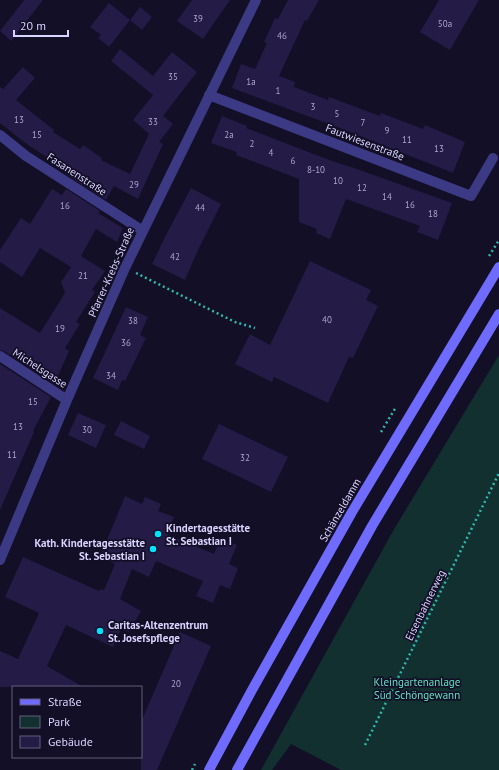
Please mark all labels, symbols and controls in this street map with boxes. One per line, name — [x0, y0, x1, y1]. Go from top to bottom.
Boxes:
scale bar — [14, 12, 68, 38]
house number: 39 — [193, 13, 203, 24]
text: 20 m — [20, 18, 46, 33]
house number: 50a — [438, 18, 452, 29]
house number: 46 — [277, 30, 287, 41]
house number: 35 — [168, 71, 178, 82]
house number: 1a — [246, 76, 256, 87]
house number: 1 — [276, 85, 281, 96]
house number: 3 — [311, 101, 316, 112]
house number: 5 — [335, 108, 340, 119]
house number: 13 — [14, 114, 24, 125]
house number: 33 — [148, 116, 158, 127]
house number: 7 — [361, 117, 366, 128]
street label: Fautwiesenstraße — [324, 121, 407, 164]
house number: 9 — [385, 125, 390, 136]
house number: 15 — [32, 129, 42, 140]
house number: 2a — [224, 129, 234, 140]
house number: 11 — [402, 134, 412, 145]
house number: 2 — [250, 138, 255, 149]
house number: 13 — [434, 143, 444, 154]
house number: 4 — [269, 147, 274, 158]
street label: Fasanenstraße — [44, 149, 110, 199]
house number: 6 — [291, 155, 296, 166]
house number: 8-10 — [307, 164, 325, 175]
house number: 10 — [333, 175, 343, 186]
house number: 29 — [129, 179, 139, 190]
house number: 12 — [357, 182, 367, 193]
house number: 14 — [382, 191, 392, 202]
house number: 16 — [405, 199, 415, 210]
house number: 16 — [60, 200, 70, 211]
house number: 44 — [195, 202, 205, 213]
house number: 18 — [428, 208, 438, 219]
street label: Pfarrer-Krebs-Straße — [85, 224, 137, 319]
house number: 42 — [170, 251, 180, 262]
house number: 21 — [78, 270, 88, 281]
house number: 40 — [322, 314, 332, 325]
house number: 38 — [128, 315, 138, 326]
house number: 19 — [55, 323, 65, 334]
house number: 36 — [121, 337, 131, 348]
street label: Michelsgasse — [10, 345, 70, 391]
house number: 34 — [106, 370, 116, 381]
house number: 15 — [28, 396, 38, 407]
house number: 13 — [13, 421, 23, 432]
house number: 30 — [82, 424, 92, 435]
house number: 11 — [7, 449, 17, 460]
house number: 32 — [240, 452, 250, 463]
street label: Schänzeldamm — [316, 476, 364, 544]
place label: Kindertagesstätte St. Sebastian I — [166, 521, 250, 548]
marker: Kindertagesstätte St. Sebastian I — [153, 529, 163, 539]
place label: Kath. Kindertagesstätte St. Sebastian I — [34, 536, 145, 563]
marker: Kath. Kindertagesstätte St. Sebastian I — [148, 544, 158, 554]
street label: Eisenbahnerweg — [402, 567, 448, 643]
place label: Caritas-Altenzentrum St. Josefspflege — [108, 618, 208, 645]
marker: Caritas-Altenzentrum St. Josefspflege — [95, 626, 105, 636]
park label: Kleingartenanlage Süd Schöngewann — [374, 675, 461, 702]
house number: 20 — [171, 678, 181, 689]
legend — [12, 686, 142, 758]
text: Straße — [48, 694, 82, 709]
text: Park — [48, 714, 70, 729]
text: Gebäude — [48, 734, 93, 749]

